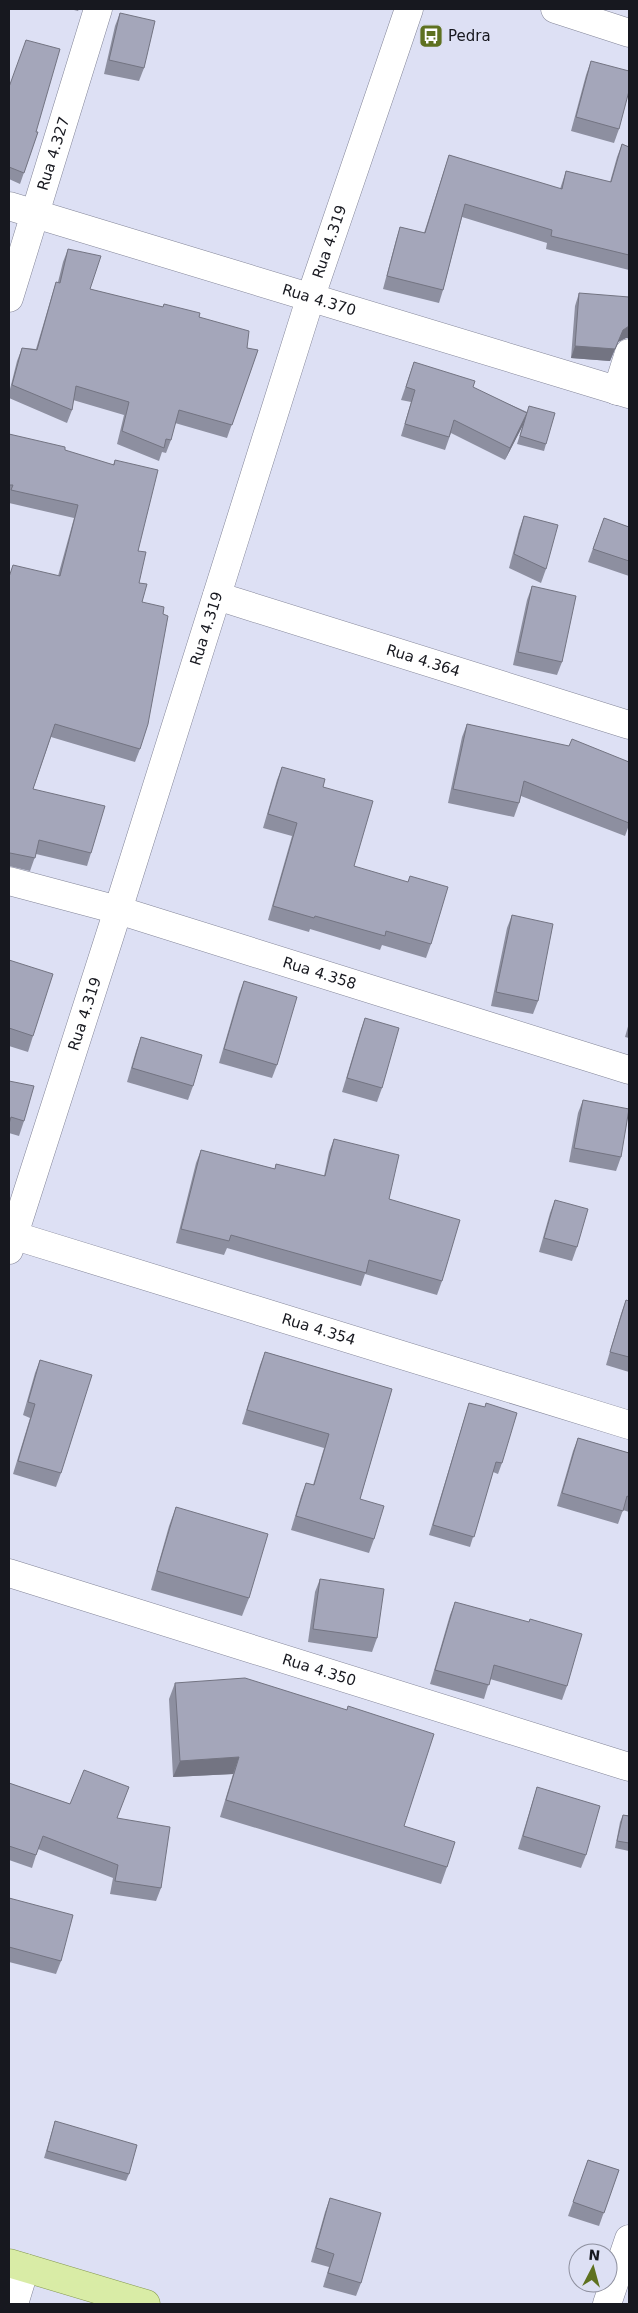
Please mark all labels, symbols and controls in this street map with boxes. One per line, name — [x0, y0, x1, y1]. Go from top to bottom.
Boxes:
bus stop icon: Pedra — [418, 23, 444, 49]
place label: Pedra — [448, 27, 491, 45]
street label: Rua 4.327 — [34, 115, 73, 193]
street label: Rua 4.319 — [309, 203, 350, 281]
street label: Rua 4.370 — [280, 280, 358, 320]
street label: Rua 4.319 — [186, 590, 226, 668]
street label: Rua 4.364 — [384, 641, 462, 681]
street label: Rua 4.358 — [281, 953, 359, 993]
street label: Rua 4.319 — [65, 975, 105, 1053]
street label: Rua 4.354 — [280, 1310, 358, 1349]
street label: Rua 4.350 — [280, 1650, 358, 1690]
north arrow — [568, 2243, 618, 2293]
text: N — [588, 2247, 601, 2264]

